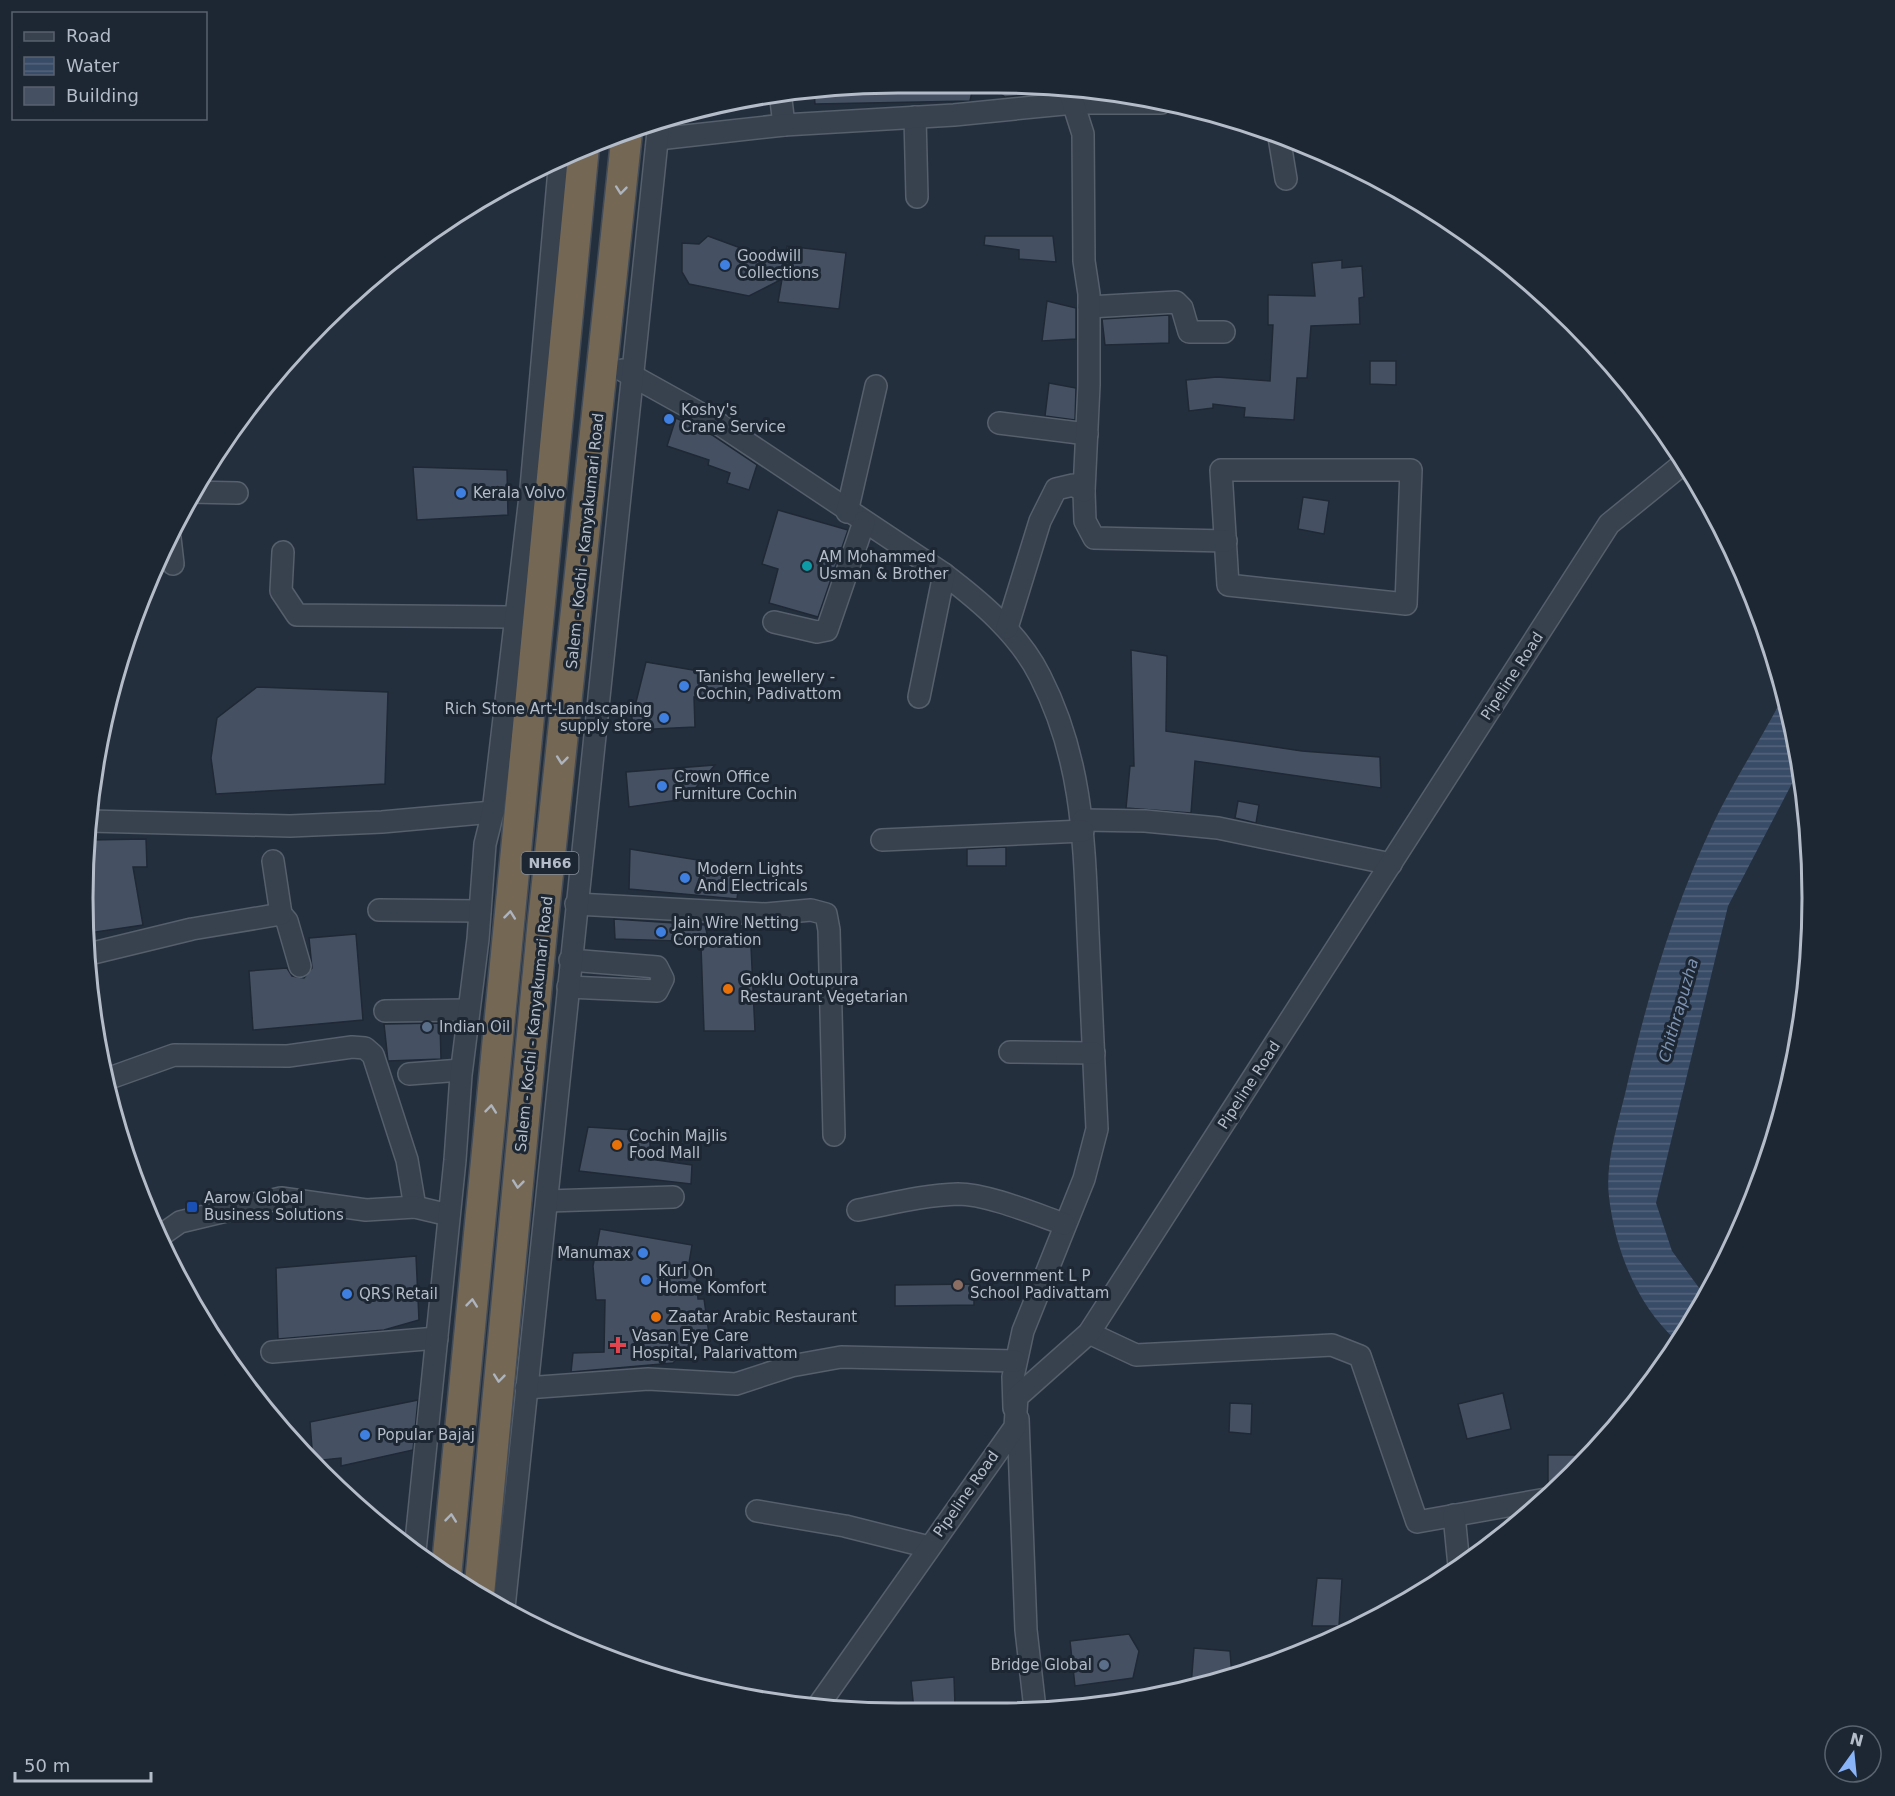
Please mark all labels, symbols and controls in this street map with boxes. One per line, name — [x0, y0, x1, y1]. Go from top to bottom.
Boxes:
legend — [12, 12, 207, 120]
text: Road — [66, 25, 111, 46]
text: Water — [66, 55, 120, 76]
text: Building — [66, 85, 139, 106]
one-way arrow — [615, 186, 628, 195]
place label: Goodwill Collections — [737, 247, 819, 282]
marker: Goodwill Collections — [718, 258, 732, 272]
place label: Koshy's Crane Service — [681, 401, 786, 436]
street label: Salem - Kochi - Kanyakumari Road — [563, 412, 607, 670]
marker: Koshy's Crane Service — [662, 412, 676, 426]
place label: Kerala Volvo — [473, 484, 565, 502]
marker: Kerala Volvo — [454, 486, 468, 500]
place label: AM Mohammed Usman & Brother — [819, 548, 949, 583]
marker: AM Mohammed Usman & Brother — [800, 559, 814, 573]
street label: Pipeline Road — [1477, 629, 1547, 723]
place label: Tanishq Jewellery - Cochin, Padivattom — [695, 668, 842, 703]
marker: Tanishq Jewellery - Cochin, Padivattom — [677, 679, 691, 693]
place label: Rich Stone Art-Landscaping supply store — [445, 700, 652, 735]
marker: Rich Stone Art-Landscaping supply store — [657, 711, 671, 725]
one-way arrow — [556, 756, 568, 765]
place label: Crown Office Furniture Cochin — [674, 768, 797, 803]
marker: Crown Office Furniture Cochin — [655, 779, 669, 793]
road number: NH66 — [522, 852, 578, 874]
place label: Modern Lights And Electricals — [697, 860, 808, 895]
marker: Modern Lights And Electricals — [678, 871, 692, 885]
street label: Salem - Kochi - Kanyakumari Road — [512, 895, 556, 1153]
one-way arrow — [503, 911, 516, 920]
place label: Jain Wire Netting Corporation — [672, 914, 799, 949]
marker: Jain Wire Netting Corporation — [654, 925, 668, 939]
water label: Chithrapuzha — [1655, 956, 1702, 1064]
place label: Goklu Ootupura Restaurant Vegetarian — [740, 971, 908, 1006]
marker: Goklu Ootupura Restaurant Vegetarian — [721, 982, 735, 996]
place label: Indian Oil — [439, 1018, 510, 1036]
marker: Indian Oil — [420, 1020, 434, 1034]
street label: Pipeline Road — [1214, 1038, 1284, 1132]
one-way arrow — [484, 1105, 497, 1114]
place label: Cochin Majlis Food Mall — [629, 1127, 727, 1162]
marker: Cochin Majlis Food Mall — [610, 1138, 624, 1152]
one-way arrow — [512, 1179, 525, 1188]
place label: Aarow Global Business Solutions — [204, 1189, 344, 1224]
marker: Aarow Global Business Solutions — [185, 1200, 199, 1214]
place label: Manumax — [557, 1244, 631, 1262]
marker: Manumax — [636, 1246, 650, 1260]
place label: Kurl On Home Komfort — [658, 1262, 767, 1297]
place label: Government L P School Padivattam — [970, 1267, 1109, 1302]
marker: Kurl On Home Komfort — [639, 1273, 653, 1287]
marker: Government L P School Padivattam — [951, 1278, 965, 1292]
place label: QRS Retail — [359, 1285, 438, 1303]
marker: QRS Retail — [340, 1287, 354, 1301]
one-way arrow — [465, 1299, 478, 1308]
place label: Zaatar Arabic Restaurant — [668, 1308, 857, 1326]
marker: Zaatar Arabic Restaurant — [649, 1310, 663, 1324]
place label: Vasan Eye Care Hospital, Palarivattom — [632, 1327, 798, 1362]
marker: Vasan Eye Care Hospital, Palarivattom — [609, 1336, 627, 1354]
one-way arrow — [493, 1373, 506, 1383]
place label: Popular Bajaj — [377, 1426, 475, 1444]
marker: Popular Bajaj — [358, 1428, 372, 1442]
street label: Pipeline Road — [930, 1447, 1002, 1541]
one-way arrow — [444, 1514, 457, 1523]
place label: Bridge Global — [990, 1656, 1092, 1674]
marker: Bridge Global — [1097, 1658, 1111, 1672]
north arrow — [1823, 1724, 1883, 1784]
text: N — [1848, 1729, 1866, 1751]
scale bar — [15, 1745, 152, 1783]
text: 50 m — [24, 1755, 70, 1776]

